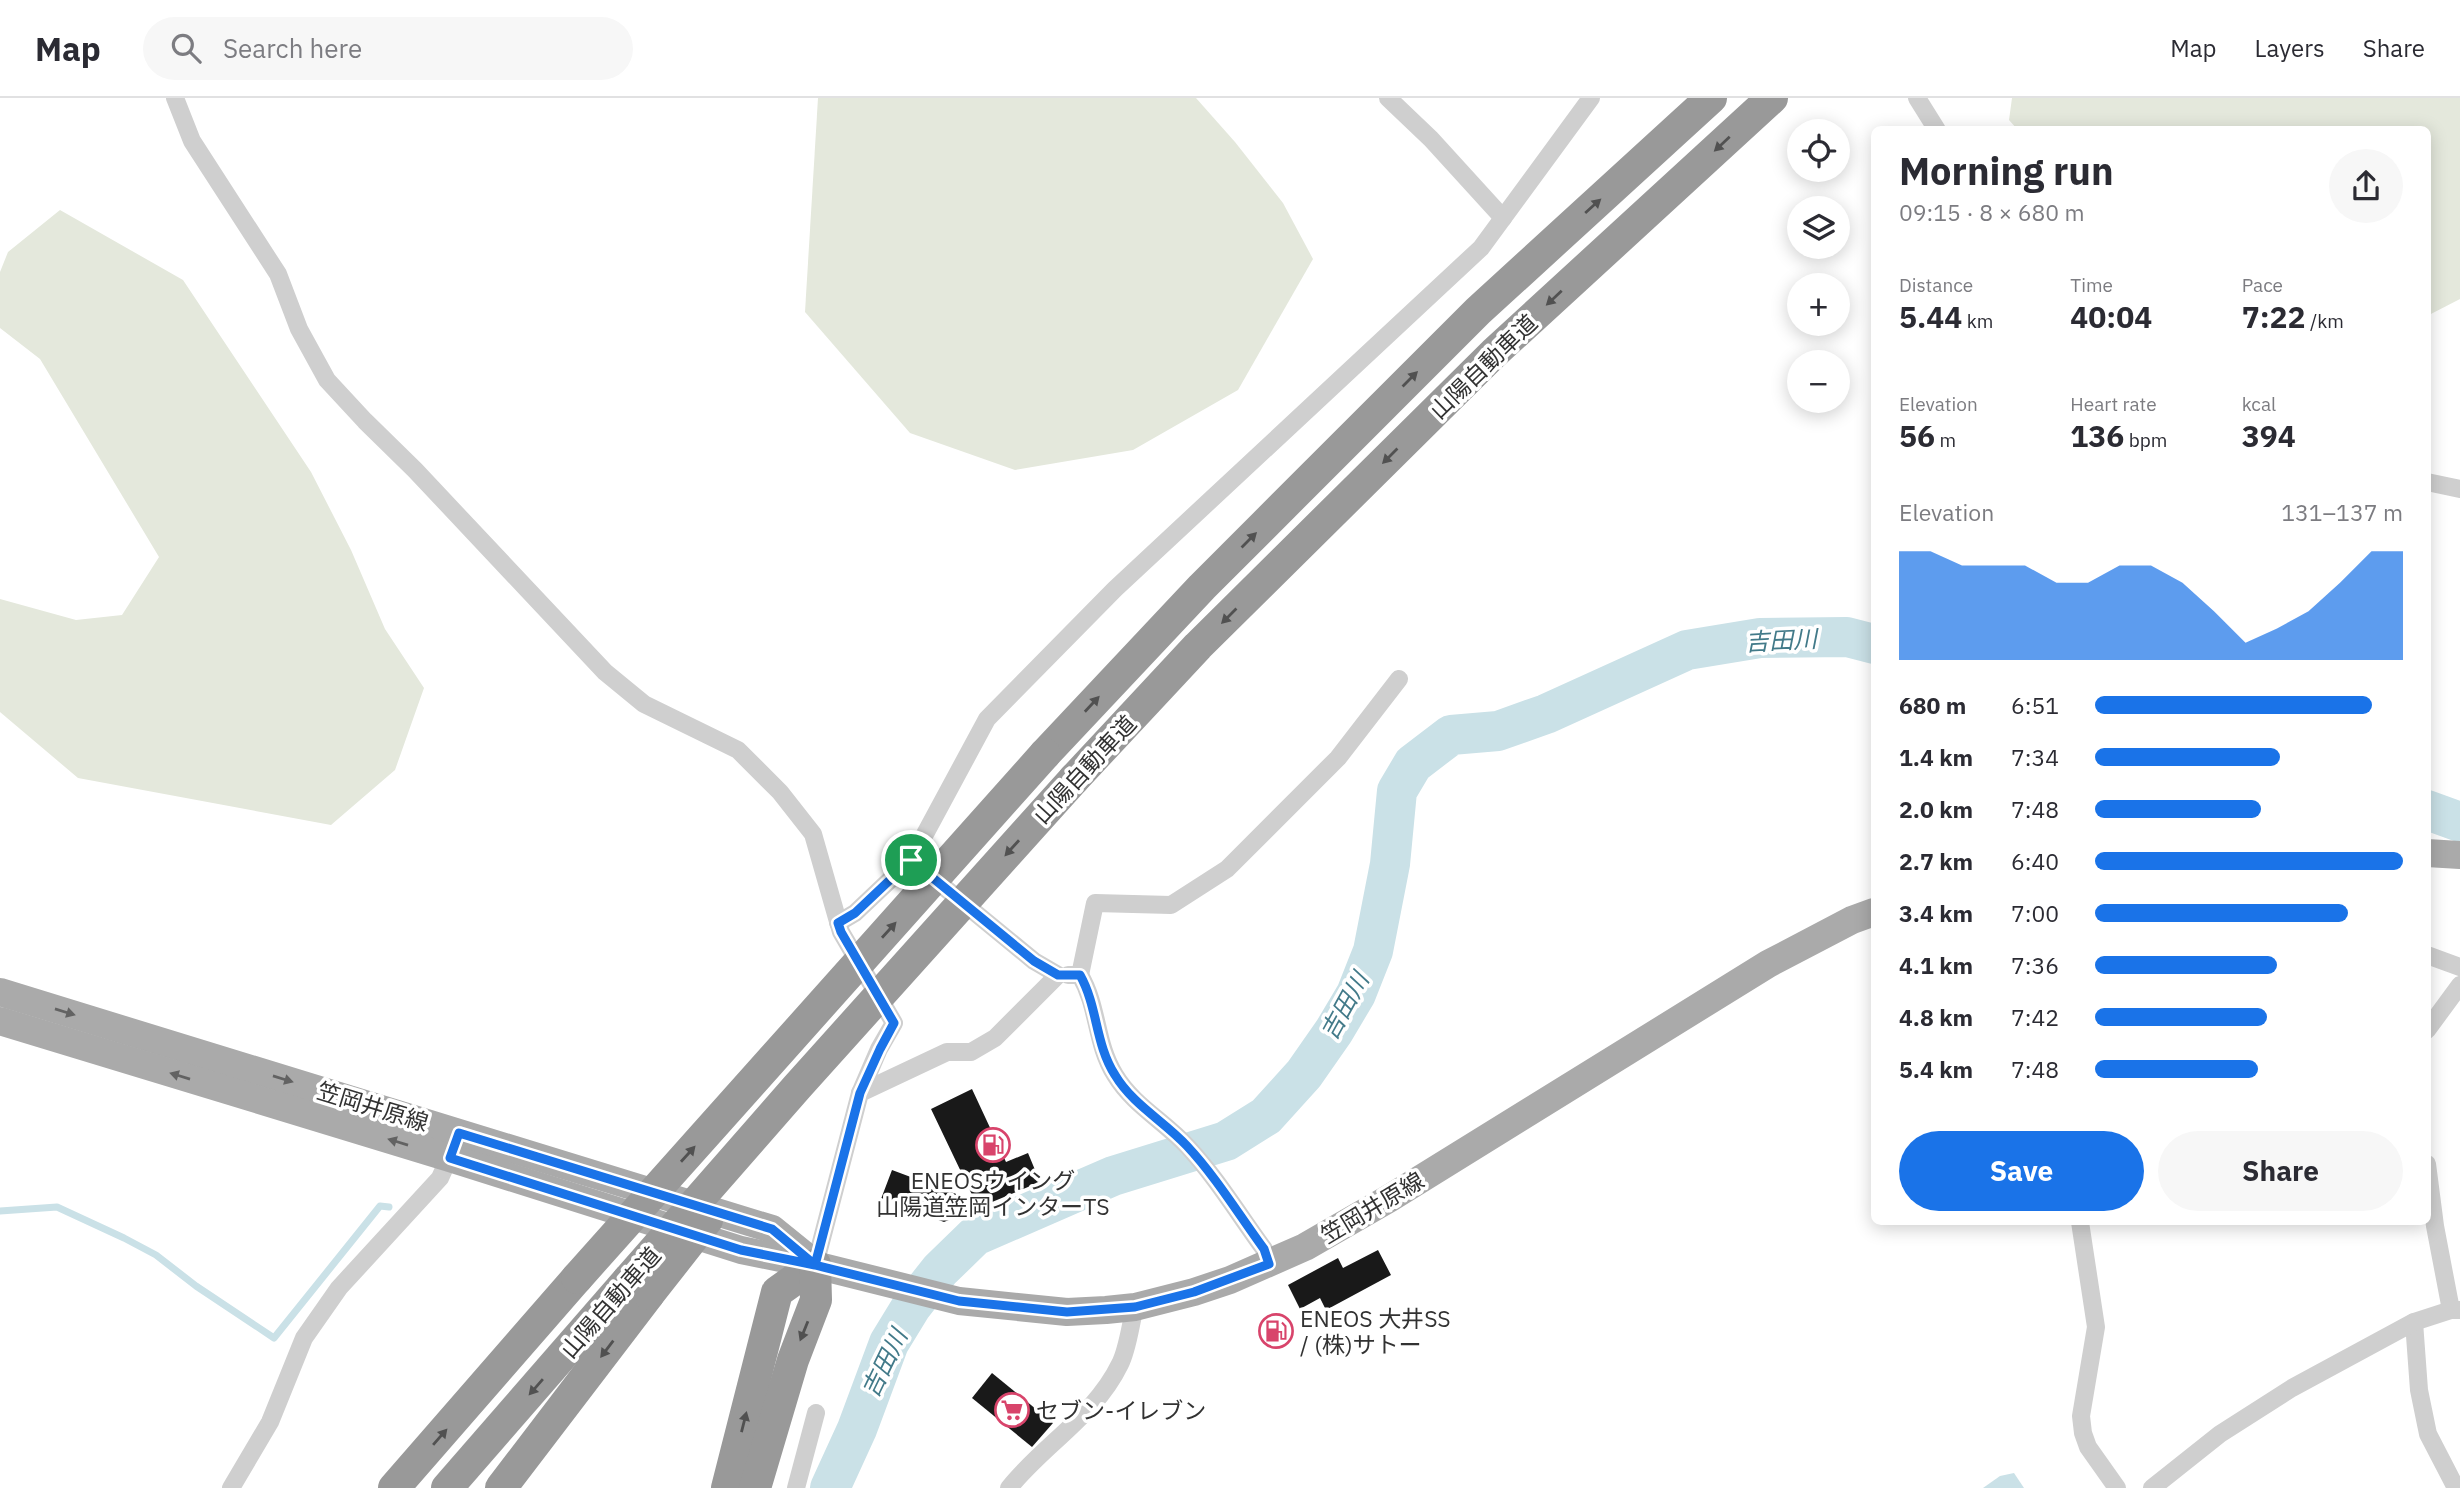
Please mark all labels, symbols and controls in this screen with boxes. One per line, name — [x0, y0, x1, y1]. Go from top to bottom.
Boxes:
search box — [143, 17, 633, 80]
text: Map — [35, 27, 101, 70]
icon: search — [167, 29, 205, 67]
text: Search here — [223, 31, 362, 65]
text: Map — [2170, 32, 2217, 64]
text: Layers — [2255, 32, 2325, 64]
text: Share — [2363, 32, 2425, 64]
map controls — [1787, 119, 1850, 413]
button: locate — [1787, 119, 1850, 182]
one-way arrow — [1713, 136, 1731, 152]
text: Morning run — [1899, 146, 2114, 195]
button: share — [2329, 149, 2403, 223]
button: layers — [1787, 196, 1850, 259]
text: 09:15 · 8 × 680 m — [1899, 197, 2085, 227]
one-way arrow — [1584, 198, 1602, 214]
button: + — [1787, 273, 1850, 336]
text: Distance — [1899, 273, 1973, 297]
text: Time — [2070, 273, 2113, 297]
text: Pace — [2242, 273, 2283, 297]
one-way arrow — [1545, 290, 1563, 306]
text: 5.44 — [1899, 297, 1962, 336]
text: 40:04 — [2070, 297, 2152, 336]
text: 7:22 — [2242, 297, 2306, 336]
street label: 山陽自動車道 — [1423, 307, 1543, 425]
text: km — [1962, 309, 1993, 333]
text: /km — [2306, 309, 2344, 333]
button: − — [1787, 350, 1850, 413]
one-way arrow — [1402, 371, 1418, 387]
text: Elevation — [1899, 392, 1978, 416]
text: Heart rate — [2070, 392, 2157, 416]
text: kcal — [2242, 392, 2276, 416]
text: 56 — [1899, 416, 1935, 455]
text: 136 — [2070, 416, 2124, 455]
text: 394 — [2242, 416, 2296, 455]
text: m — [1935, 428, 1956, 452]
text: bpm — [2124, 428, 2167, 452]
one-way arrow — [1382, 447, 1399, 463]
text: Elevation — [1899, 497, 1994, 527]
text: 131–137 m — [2281, 497, 2403, 527]
one-way arrow — [1241, 532, 1257, 549]
one-way arrow — [1221, 607, 1237, 624]
water label: 吉田川 — [1744, 622, 1821, 658]
text: 680 m — [1899, 690, 1966, 720]
text: 6:51 — [2011, 690, 2059, 720]
one-way arrow — [1084, 695, 1100, 713]
street label: 山陽自動車道 — [1026, 708, 1142, 830]
text: 1.4 km — [1899, 742, 1973, 772]
text: 7:34 — [2011, 742, 2059, 772]
text: 2.0 km — [1899, 794, 1973, 824]
text: 7:48 — [2011, 794, 2059, 824]
pin — [881, 830, 941, 890]
one-way arrow — [1004, 839, 1020, 857]
icon: arrive — [892, 841, 930, 879]
text: 2.7 km — [1899, 846, 1973, 876]
text: 6:40 — [2011, 846, 2059, 876]
text: 3.4 km — [1899, 898, 1973, 928]
text: 7:00 — [2011, 898, 2059, 928]
one-way arrow — [881, 921, 897, 939]
text: 4.1 km — [1899, 950, 1973, 980]
text: 7:36 — [2011, 950, 2059, 980]
water label: 吉田川 — [1313, 964, 1377, 1045]
text: 4.8 km — [1899, 1002, 1973, 1032]
text: 7:42 — [2011, 1002, 2059, 1032]
one-way arrow — [55, 1008, 76, 1018]
text: 5.4 km — [1899, 1054, 1973, 1084]
text: 7:48 — [2011, 1054, 2059, 1084]
one-way arrow — [169, 1070, 190, 1080]
one-way arrow — [272, 1074, 293, 1084]
street label: 笠岡井原線 — [314, 1075, 432, 1137]
fuel station icon: ENEOSウイング 山陽道笠岡インターTS — [974, 1126, 1012, 1164]
button: Save — [1899, 1131, 2144, 1211]
button: Share — [2158, 1131, 2403, 1211]
one-way arrow — [387, 1137, 408, 1147]
one-way arrow — [680, 1146, 696, 1163]
place label: ENEOSウイング 山陽道笠岡インターTS — [876, 1165, 1110, 1221]
street label: 笠岡井原線 — [1315, 1165, 1429, 1249]
street label: 山陽自動車道 — [553, 1240, 667, 1364]
place label: ENEOS 大井SS / (株)サトー — [1300, 1303, 1451, 1359]
fuel station icon: ENEOS 大井SS / (株)サトー — [1257, 1312, 1295, 1350]
one-way arrow — [799, 1320, 810, 1341]
water label: 吉田川 — [854, 1321, 915, 1402]
one-way arrow — [600, 1339, 615, 1357]
one-way arrow — [528, 1378, 544, 1396]
supermarket icon: セブン-イレブン — [993, 1391, 1031, 1429]
place label: セブン-イレブン — [1036, 1395, 1206, 1425]
one-way arrow — [739, 1411, 750, 1433]
one-way arrow — [432, 1428, 448, 1446]

